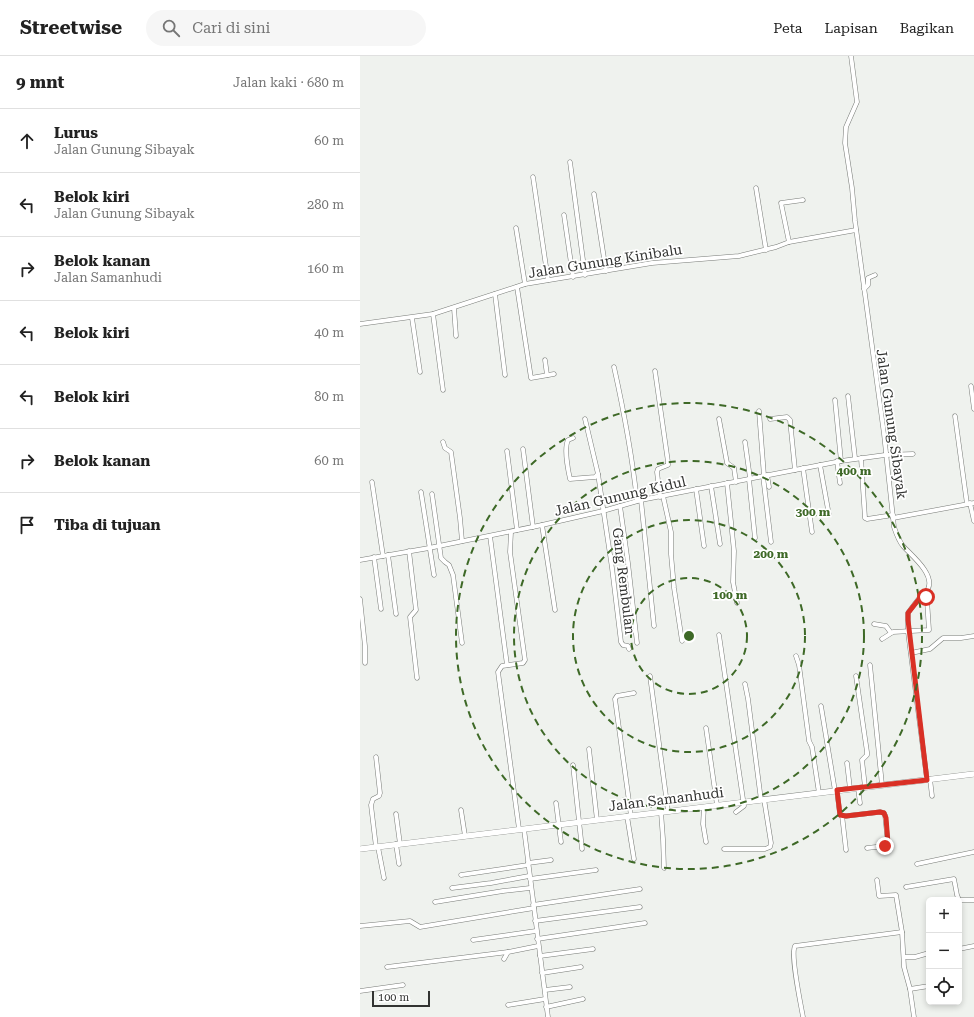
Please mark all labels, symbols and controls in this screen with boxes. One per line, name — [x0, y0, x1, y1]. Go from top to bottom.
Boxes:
search box — [146, 10, 426, 46]
text: Streetwise — [20, 16, 122, 39]
icon: search — [160, 17, 182, 39]
text: Cari di sini — [192, 19, 270, 37]
text: Peta — [773, 20, 802, 36]
text: Lapisan — [824, 20, 878, 36]
text: Bagikan — [900, 20, 954, 36]
text: 9 mnt — [16, 72, 65, 92]
text: Jalan kaki · 680 m — [233, 75, 344, 90]
text: Lurus — [54, 124, 98, 142]
icon: ahead — [16, 130, 38, 152]
text: 60 m — [314, 133, 344, 148]
text: Jalan Gunung Sibayak — [54, 142, 195, 157]
text: Belok kiri — [54, 188, 130, 206]
icon: left — [16, 194, 38, 216]
text: 280 m — [307, 197, 344, 212]
text: Jalan Gunung Sibayak — [54, 206, 195, 221]
street label: Jalan Gunung Kinibalu — [527, 241, 683, 281]
text: Belok kanan — [54, 252, 150, 270]
icon: right — [16, 258, 38, 280]
text: 160 m — [307, 261, 344, 276]
text: Jalan Samanhudi — [54, 270, 162, 285]
icon: left — [16, 322, 38, 344]
text: Belok kiri — [54, 324, 130, 342]
text: 40 m — [314, 325, 344, 340]
street label: Jalan Gunung Sibayak — [874, 348, 910, 500]
icon: left — [16, 386, 38, 408]
text: Belok kiri — [54, 388, 130, 406]
text: 80 m — [314, 389, 344, 404]
icon: right — [16, 450, 38, 472]
text: Belok kanan — [54, 452, 150, 470]
text: 60 m — [314, 453, 344, 468]
text: 400 m — [837, 464, 872, 478]
street label: Jalan Gunung Kidul — [553, 473, 688, 519]
text: 300 m — [796, 505, 831, 519]
icon: arrive — [16, 514, 38, 536]
text: Tiba di tujuan — [54, 516, 161, 534]
street label: Gang Rembulan — [609, 527, 639, 635]
text: 200 m — [754, 547, 789, 561]
text: 100 m — [713, 588, 748, 602]
route start — [917, 588, 935, 606]
centre of rings — [682, 629, 696, 643]
street label: Jalan Samanhudi — [607, 784, 725, 814]
route end — [876, 837, 894, 855]
map controls — [926, 897, 962, 1005]
button: + — [926, 897, 962, 933]
button: − — [926, 933, 962, 969]
button: locate — [926, 969, 962, 1005]
scale bar — [372, 989, 430, 1008]
text: 100 m — [378, 991, 409, 1004]

